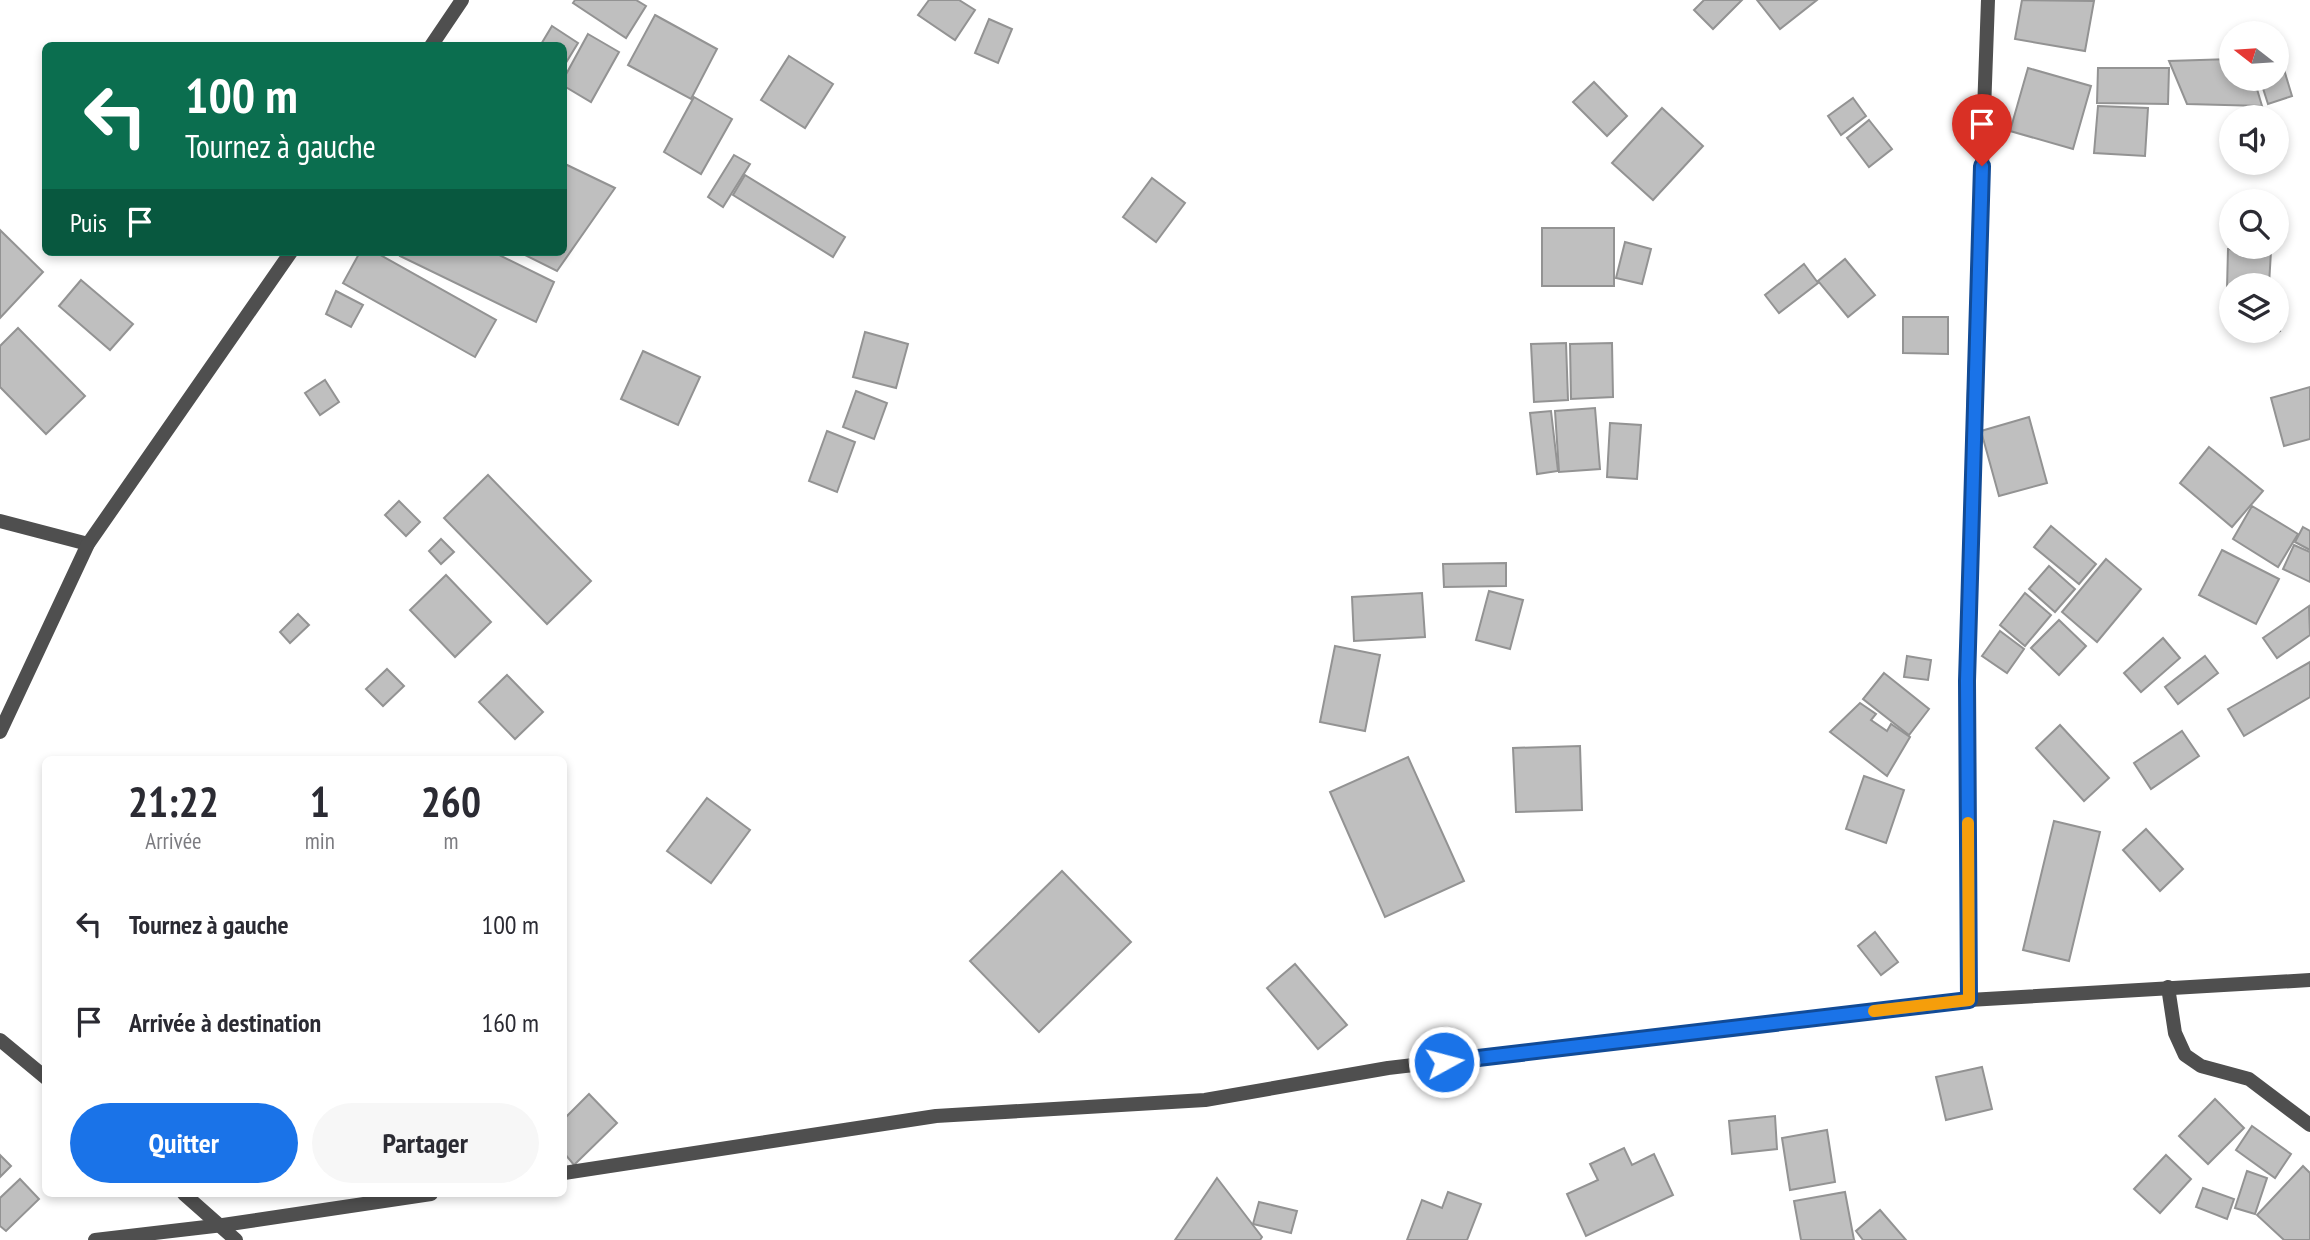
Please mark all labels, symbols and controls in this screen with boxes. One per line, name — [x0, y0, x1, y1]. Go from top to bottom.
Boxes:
north arrow — [2219, 21, 2289, 91]
map controls — [2219, 21, 2289, 343]
text: 100 m — [185, 63, 298, 127]
icon: left — [70, 70, 161, 161]
pin — [1952, 94, 2012, 166]
icon: arrive — [1963, 105, 2001, 143]
button: sound — [2219, 105, 2289, 175]
text: Tournez à gauche — [185, 125, 376, 167]
button: search — [2219, 189, 2289, 259]
icon: arrive — [121, 203, 159, 241]
text: Puis — [70, 206, 107, 239]
button: layers — [2219, 273, 2289, 343]
text: 21:22 — [128, 774, 219, 829]
text: 1 — [310, 774, 330, 829]
text: 260 — [421, 774, 481, 829]
text: Arrivée — [145, 826, 201, 855]
text: min — [305, 826, 335, 855]
text: m — [443, 826, 458, 855]
icon: left — [70, 905, 108, 943]
text: Tournez à gauche — [129, 908, 289, 941]
text: 100 m — [481, 908, 539, 941]
icon: arrive — [70, 1003, 108, 1041]
text: Arrivée à destination — [129, 1006, 321, 1039]
text: 160 m — [481, 1006, 539, 1039]
position arrow — [1407, 1025, 1481, 1099]
button: Quitter — [70, 1103, 298, 1183]
button: Partager — [312, 1103, 539, 1183]

